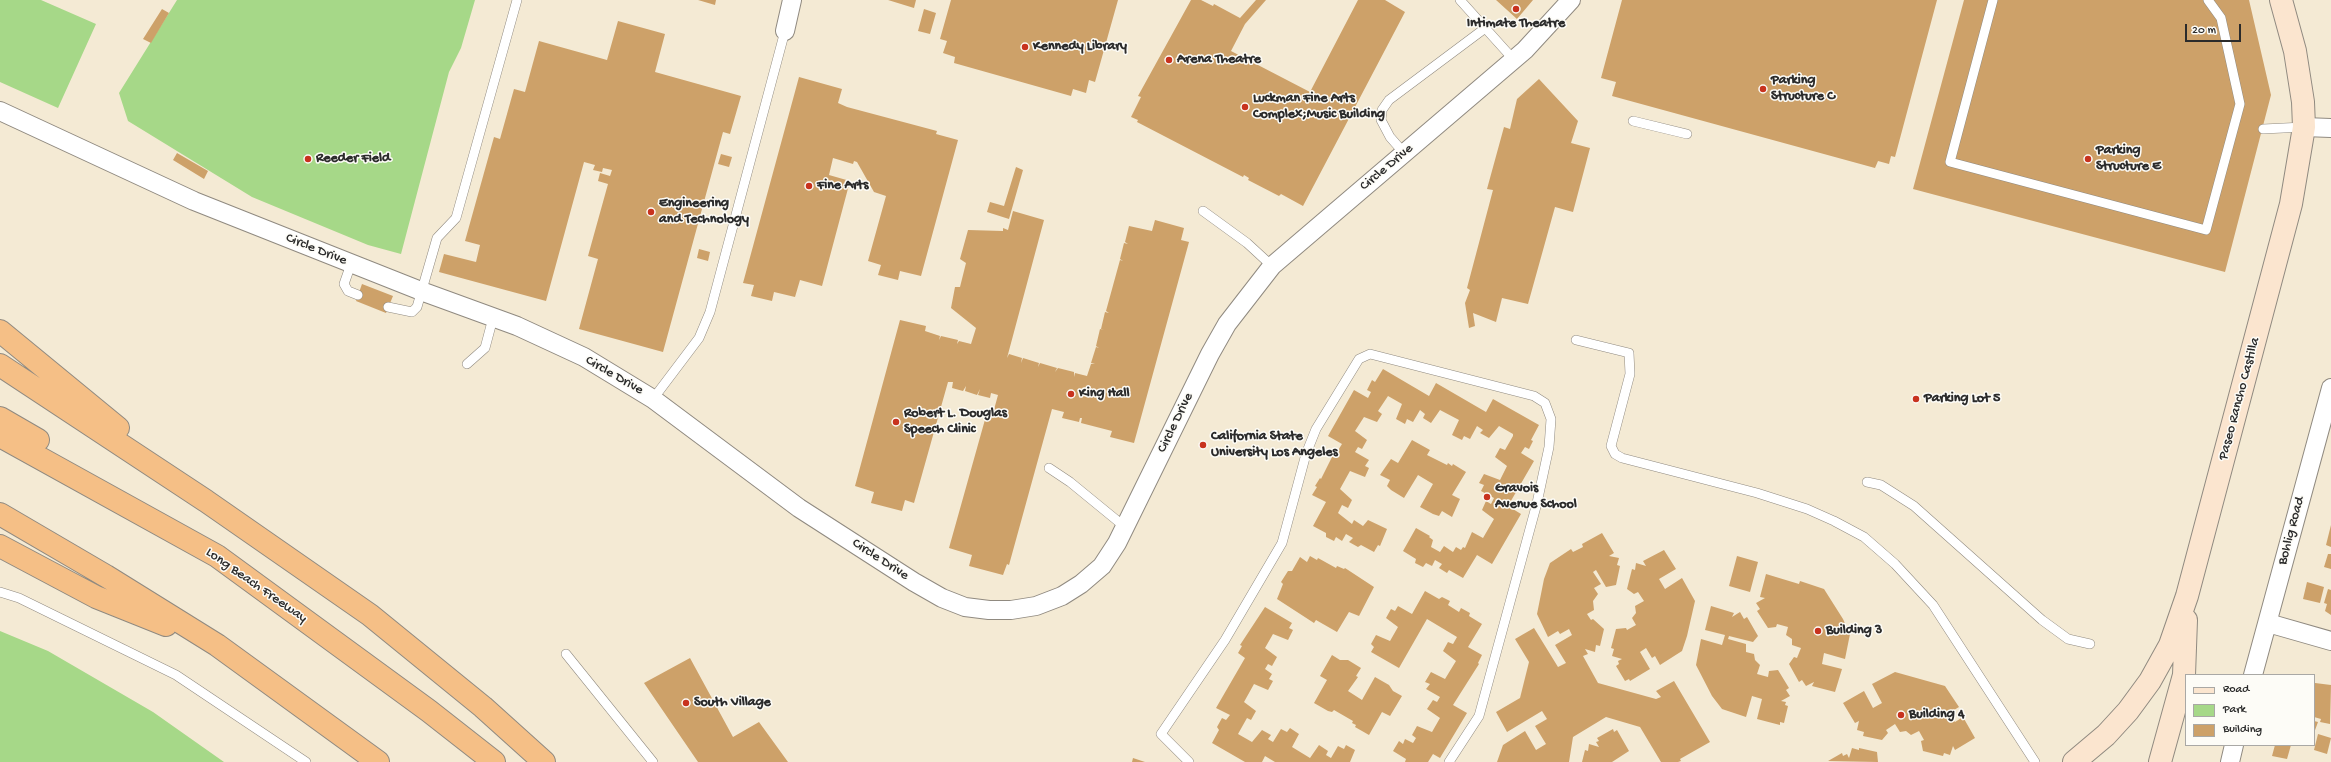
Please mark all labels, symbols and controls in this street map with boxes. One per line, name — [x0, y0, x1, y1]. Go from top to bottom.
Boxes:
marker: Intimate Theatre — [1511, 4, 1521, 14]
place label: Intimate Theatre — [1467, 16, 1565, 32]
scale bar — [2187, 16, 2243, 42]
text: 20 m — [2192, 24, 2216, 38]
place label: Kennedy Library — [1033, 39, 1127, 55]
marker: Kennedy Library — [1020, 42, 1030, 52]
place label: Arena Theatre — [1177, 52, 1261, 68]
marker: Arena Theatre — [1164, 55, 1174, 65]
place label: Parking Structure C — [1771, 73, 1835, 106]
marker: Parking Structure C — [1758, 84, 1768, 94]
place label: Luckman Fine Arts Complex;Music Building — [1253, 91, 1385, 124]
marker: Luckman Fine Arts Complex;Music Building — [1240, 102, 1250, 112]
street label: Circle Drive — [1357, 141, 1417, 195]
place label: Parking Structure E — [2096, 143, 2161, 176]
place label: Reeder Field — [316, 151, 390, 167]
marker: Reeder Field — [303, 154, 313, 164]
marker: Parking Structure E — [2083, 154, 2093, 164]
place label: Fine Arts — [817, 178, 868, 194]
marker: Fine Arts — [804, 181, 814, 191]
place label: Engineering and Technology — [659, 196, 749, 228]
marker: Engineering and Technology — [646, 207, 656, 217]
street label: Circle Drive — [283, 230, 349, 270]
street label: Paseo Rancho Castilla — [2216, 336, 2264, 462]
street label: Circle Drive — [582, 353, 646, 399]
place label: King Hall — [1079, 386, 1130, 402]
marker: King Hall — [1066, 389, 1076, 399]
street label: Circle Drive — [1154, 390, 1198, 456]
place label: Parking Lot 5 — [1924, 391, 2000, 407]
marker: Parking Lot 5 — [1911, 394, 1921, 404]
place label: Robert L. Douglas Speech Clinic — [904, 406, 1007, 438]
marker: Robert L. Douglas Speech Clinic — [891, 417, 901, 427]
place label: California State University Los Angeles — [1211, 429, 1338, 462]
marker: California State University Los Angeles — [1198, 440, 1208, 450]
place label: Gravois Avenue School — [1495, 481, 1577, 514]
marker: Gravois Avenue School — [1482, 492, 1492, 502]
street label: Bohlig Road — [2275, 495, 2309, 567]
street label: Circle Drive — [848, 535, 912, 585]
street label: Long Beach Freeway — [202, 545, 310, 627]
place label: Building 3 — [1826, 623, 1882, 639]
marker: Building 3 — [1813, 626, 1823, 636]
legend — [2185, 674, 2315, 746]
text: Road — [2223, 683, 2249, 697]
place label: South Village — [694, 695, 771, 711]
marker: South Village — [681, 698, 691, 708]
text: Park — [2223, 703, 2246, 717]
place label: Building 4 — [1909, 707, 1965, 723]
marker: Building 4 — [1896, 710, 1906, 720]
text: Building — [2223, 723, 2262, 737]

